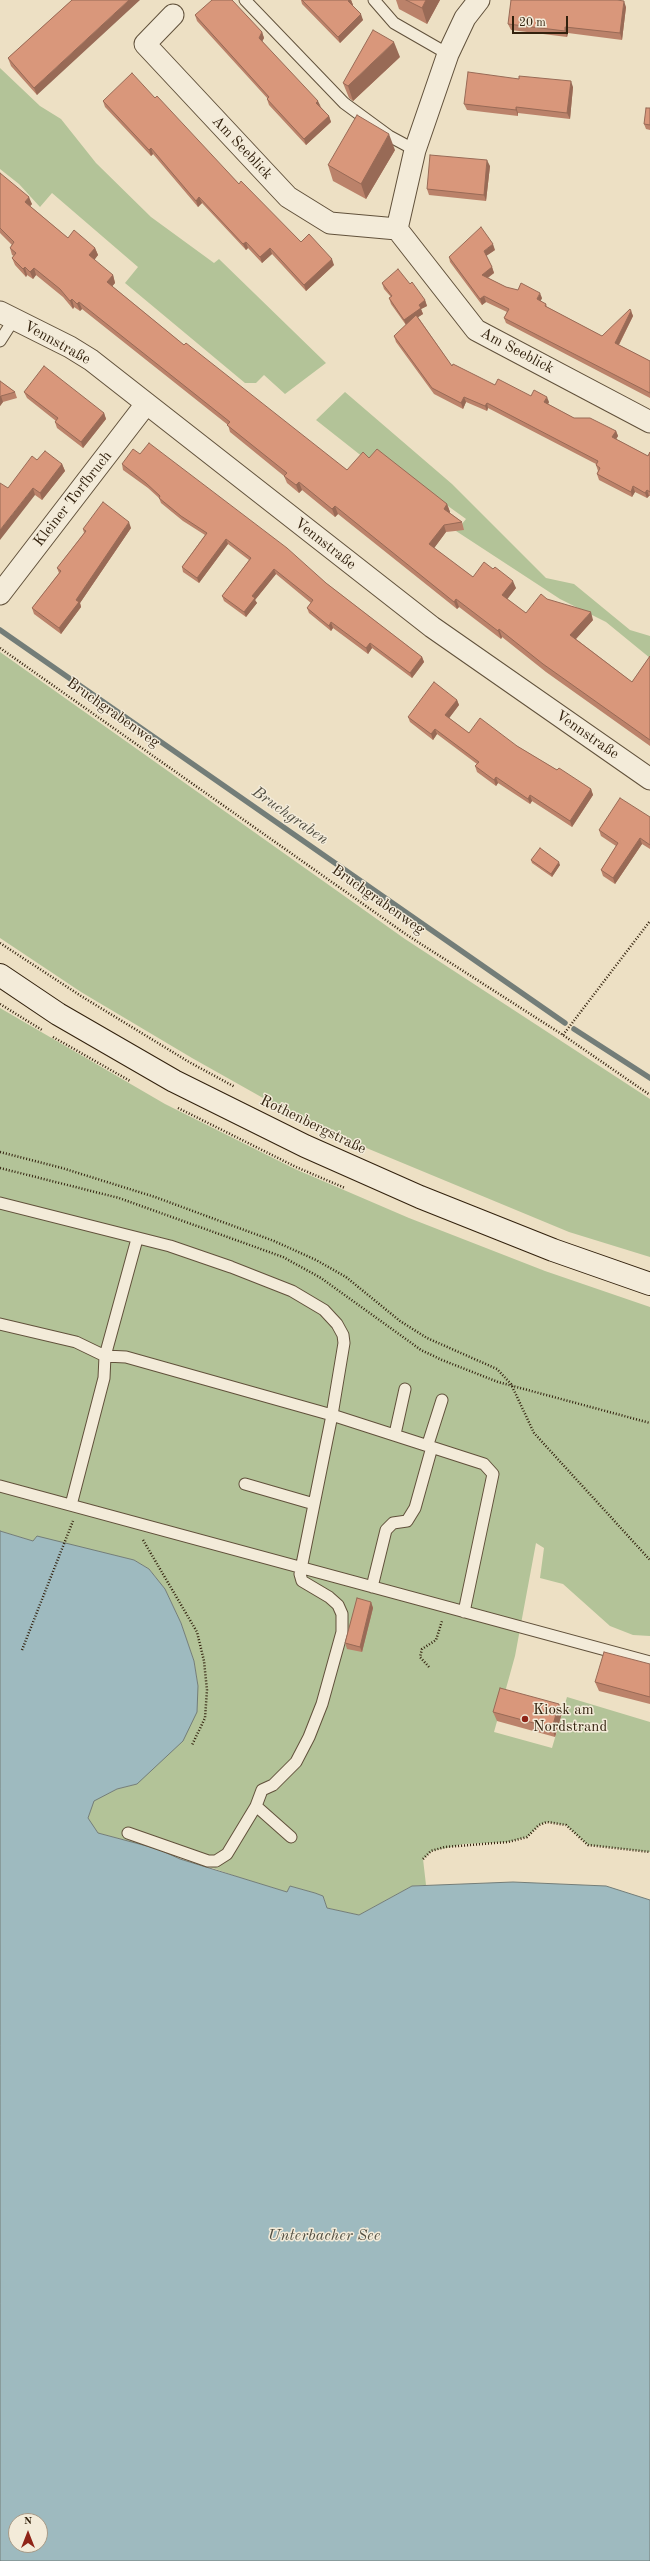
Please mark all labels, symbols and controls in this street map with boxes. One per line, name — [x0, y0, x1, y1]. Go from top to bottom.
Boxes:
scale bar — [514, 8, 570, 34]
text: 20 m — [519, 17, 546, 29]
street label: Am Seeblick — [208, 112, 276, 184]
street label: Vennstraße — [21, 317, 93, 369]
street label: Am Seeblick — [477, 324, 557, 378]
street label: Kleiner Torfbruch — [30, 448, 116, 550]
street label: Vennstraße — [291, 514, 359, 574]
street label: Bruchgrabenweg — [63, 674, 163, 752]
street label: Vennstraße — [552, 707, 622, 763]
water label: Bruchgraben — [248, 783, 332, 849]
street label: Bruchgrabenweg — [328, 861, 428, 939]
street label: Rothenbergstraße — [257, 1092, 369, 1158]
place label: Kiosk am Nordstrand — [533, 1701, 607, 1736]
marker: Kiosk am Nordstrand — [520, 1714, 530, 1724]
water label: Unterbacher See — [268, 2226, 380, 2246]
north arrow — [8, 2513, 48, 2553]
text: N — [24, 2516, 32, 2527]

